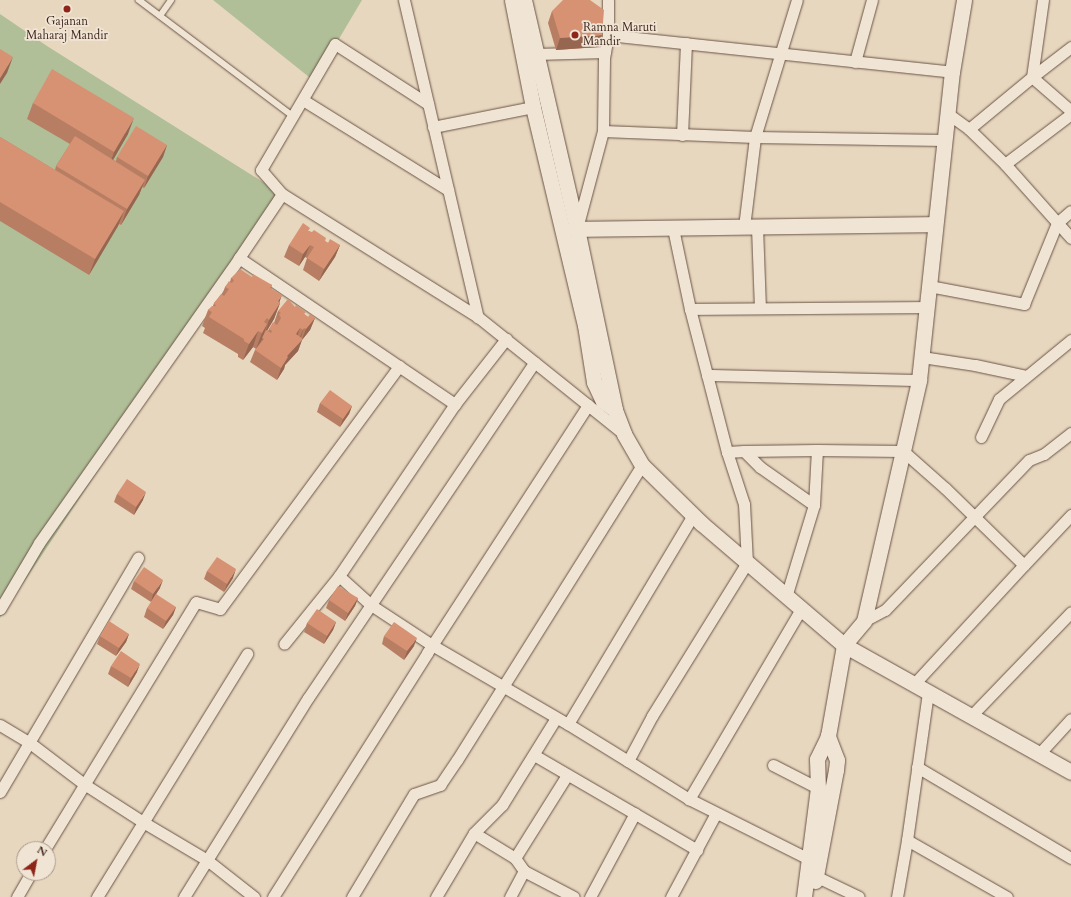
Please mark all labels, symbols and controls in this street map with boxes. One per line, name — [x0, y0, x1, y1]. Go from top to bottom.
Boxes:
marker: Gajanan Maharaj Mandir — [62, 4, 72, 14]
place label: Gajanan Maharaj Mandir — [26, 15, 108, 43]
place label: Ramna Maruti Mandir — [583, 21, 656, 49]
marker: Ramna Maruti Mandir — [570, 30, 580, 40]
north arrow — [16, 841, 56, 881]
text: N — [34, 842, 50, 860]

